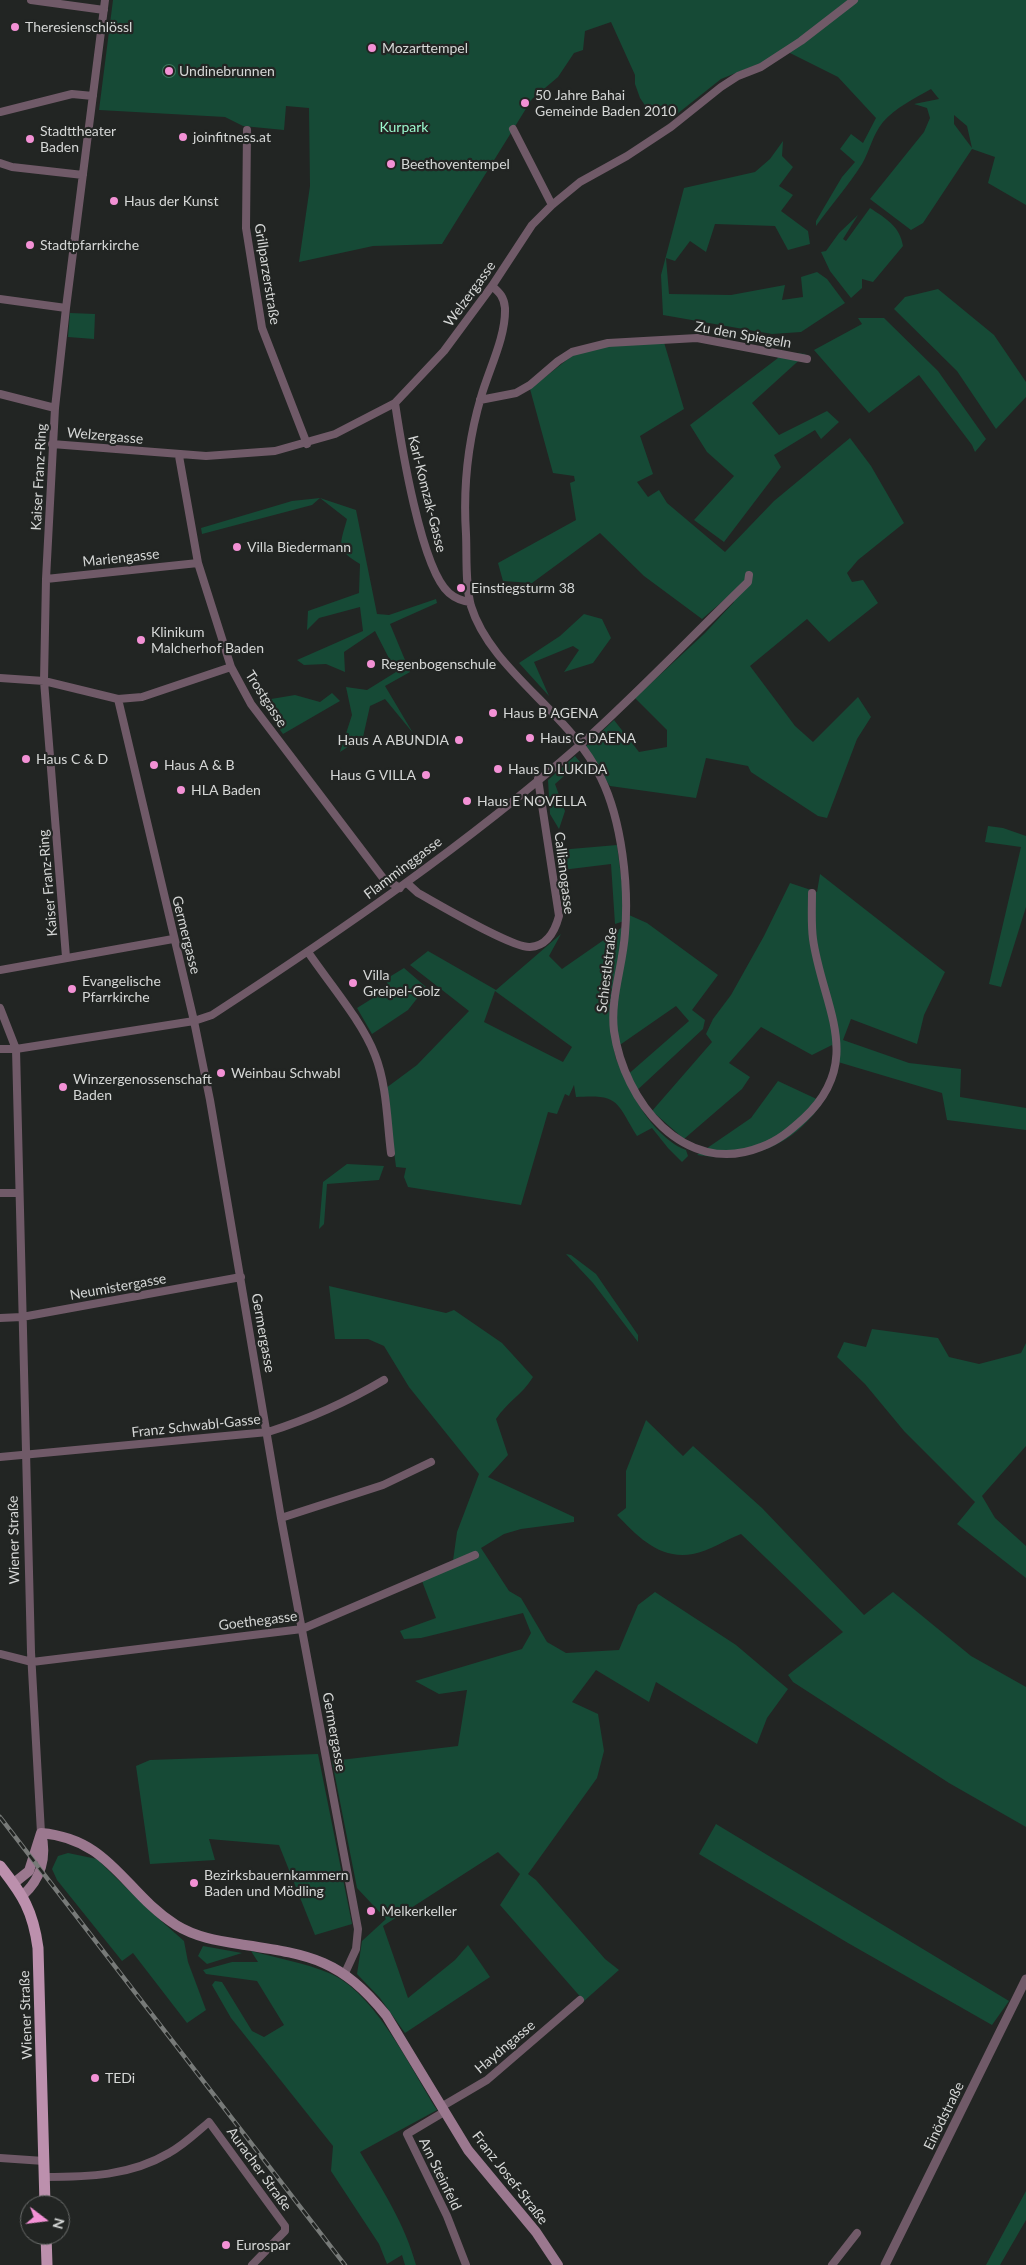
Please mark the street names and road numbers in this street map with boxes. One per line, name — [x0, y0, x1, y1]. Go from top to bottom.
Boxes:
street label: Grillparzerstraße — [251, 222, 283, 326]
street label: Welzergasse — [441, 258, 499, 330]
street label: Zu den Spiegeln — [693, 318, 793, 352]
street label: Kaiser Franz-Ring — [28, 423, 50, 531]
street label: Welzergasse — [66, 424, 144, 448]
street label: Karl-Komzak-Gasse — [404, 434, 450, 554]
street label: Mariengasse — [82, 546, 160, 570]
street label: Trostgasse — [241, 667, 291, 731]
street label: Kaiser Franz-Ring — [35, 829, 61, 937]
street label: Callianogasse — [551, 831, 577, 915]
street label: Flamminggasse — [361, 833, 445, 903]
street label: Germergasse — [168, 894, 204, 976]
street label: Schiestlstraße — [593, 926, 621, 1014]
street label: Neumistergasse — [68, 1270, 168, 1304]
street label: Germergasse — [248, 1292, 278, 1374]
street label: Franz Schwabl-Gasse — [131, 1411, 261, 1441]
street label: Wiener Straße — [5, 1495, 23, 1585]
street label: Goethegasse — [218, 1608, 298, 1634]
street label: Germergasse — [319, 1691, 349, 1773]
street label: Wiener Straße — [16, 1970, 36, 2060]
street label: Haydngasse — [471, 2017, 539, 2077]
street label: Einödstraße — [920, 2079, 968, 2153]
street label: Auracher Straße — [223, 2124, 295, 2214]
street label: Franz Josef-Straße — [468, 2128, 552, 2228]
street label: Am Steinfeld — [415, 2135, 465, 2213]

